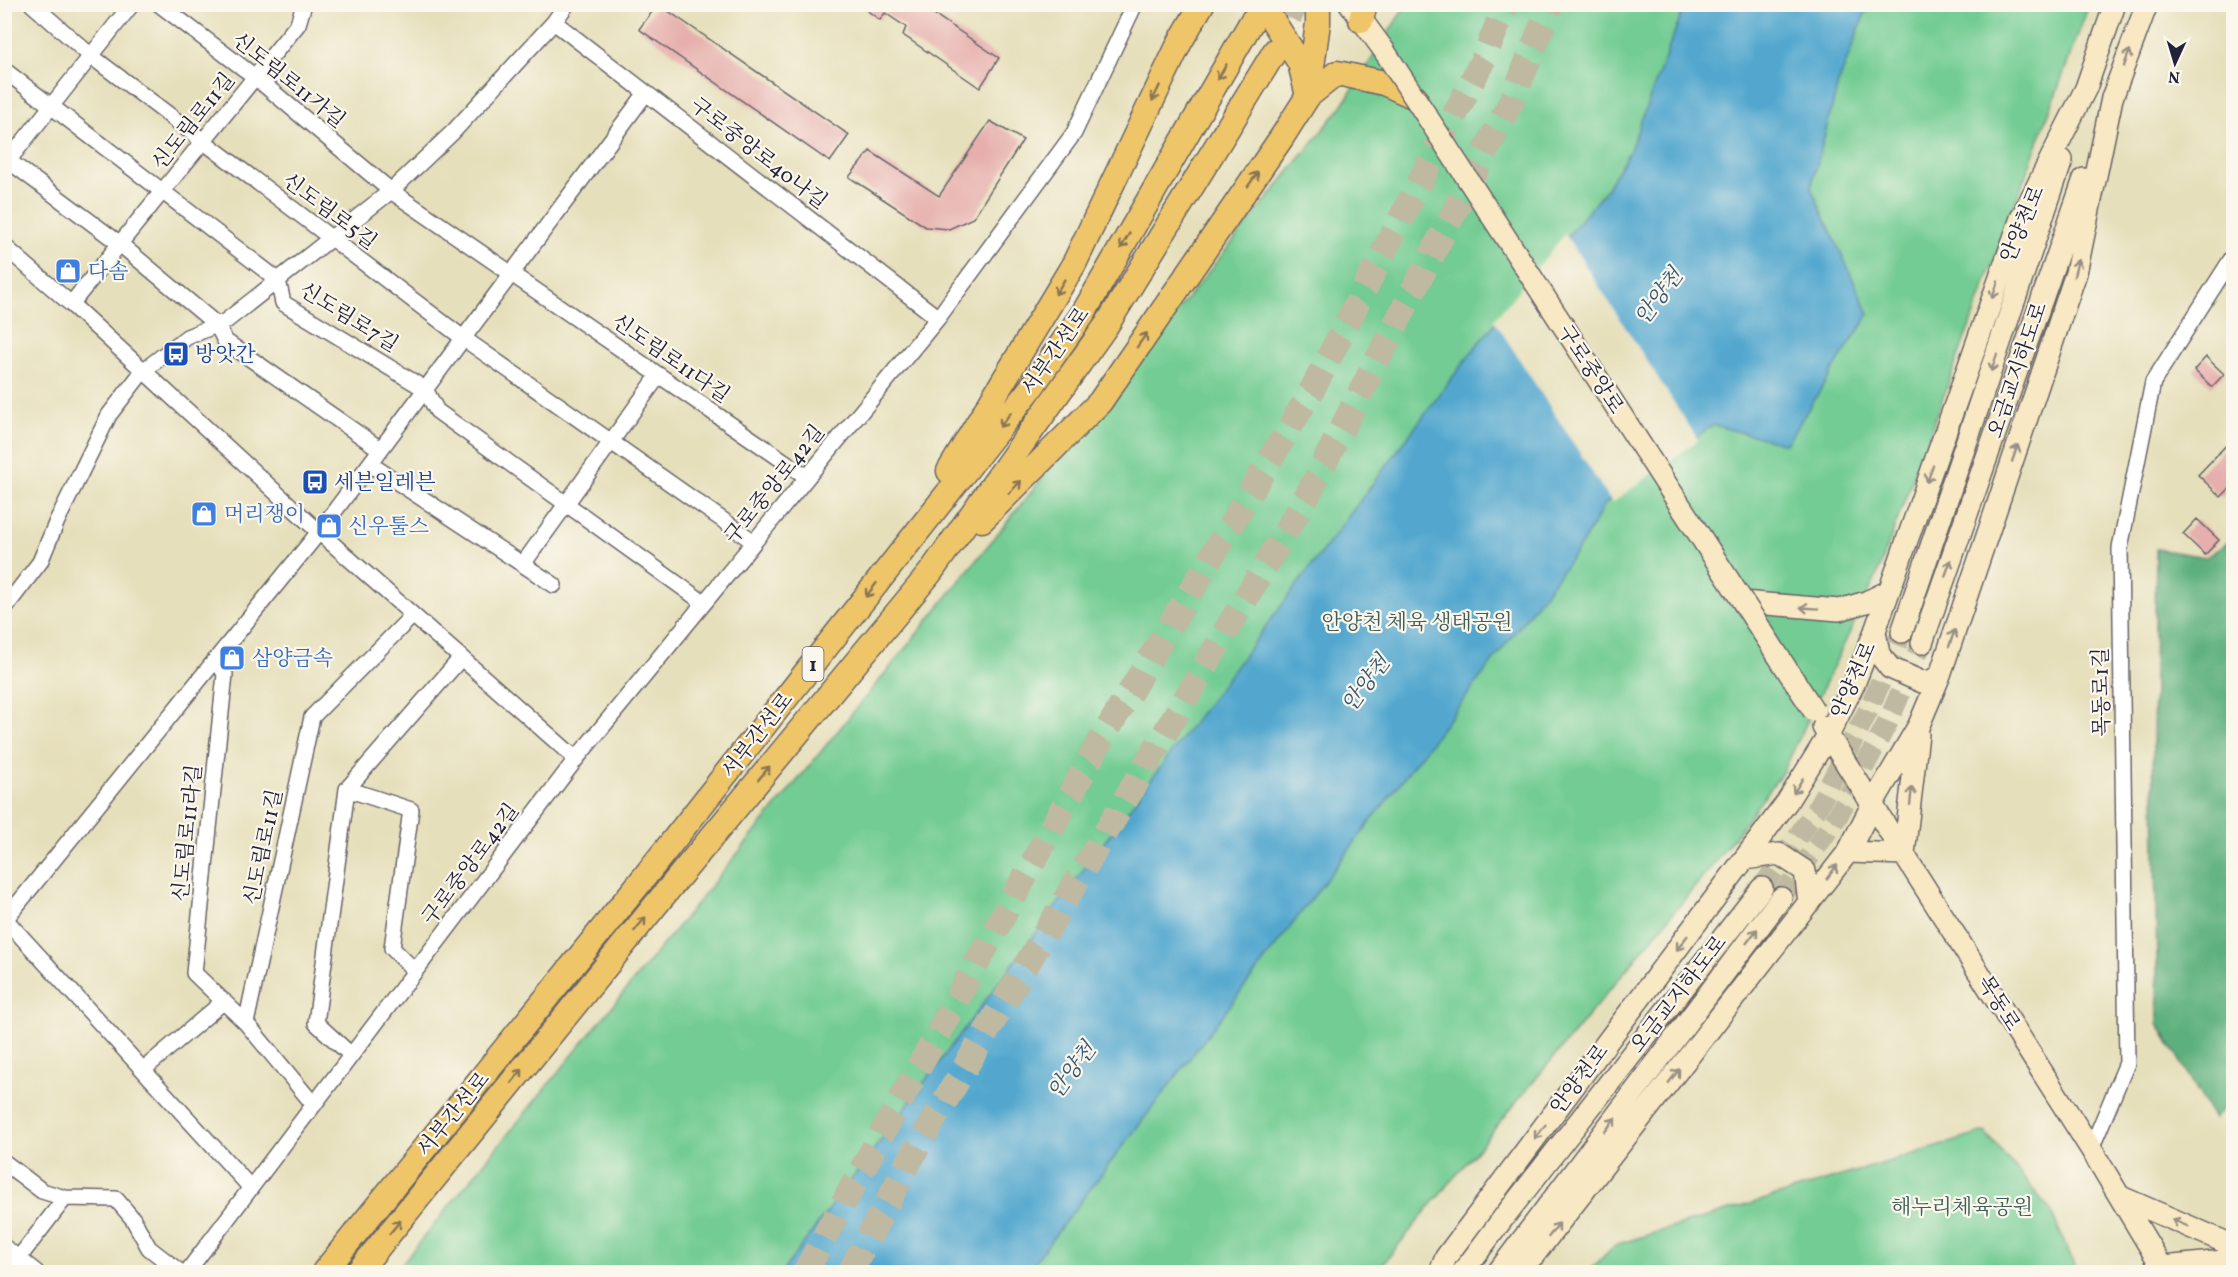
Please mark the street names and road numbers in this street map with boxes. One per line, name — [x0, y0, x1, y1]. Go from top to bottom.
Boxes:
street label: 신도림로11가길 — [225, 26, 351, 136]
street label: 신도림로11길 — [146, 67, 242, 177]
street label: 구로중앙로40나길 — [683, 91, 833, 217]
street label: 신도림로5길 — [276, 167, 382, 257]
street label: 안양천로 — [1994, 182, 2053, 268]
street label: 신도림로7길 — [293, 276, 403, 360]
street label: 오금교지하도로 — [1982, 299, 2055, 442]
street label: 서부간선로 — [1015, 302, 1097, 402]
street label: 신도림로11다길 — [605, 308, 735, 411]
street label: 구로중앙로 — [1550, 319, 1630, 420]
street label: 구로중앙로42길 — [718, 419, 832, 551]
street label: 안양천로 — [1825, 638, 1884, 724]
road number: 1 — [802, 647, 824, 681]
street label: 목동로1길 — [2087, 647, 2118, 737]
street label: 서부간선로 — [716, 687, 801, 785]
street label: 신도림로11라길 — [167, 763, 210, 903]
street label: 신도림로11길 — [238, 787, 291, 908]
street label: 구로중앙로42길 — [416, 798, 527, 932]
street label: 오금교지하도로 — [1624, 930, 1734, 1060]
street label: 목동로 — [1969, 970, 2026, 1037]
street label: 안양천로 — [1544, 1039, 1616, 1121]
street label: 서부간선로 — [411, 1066, 497, 1163]

